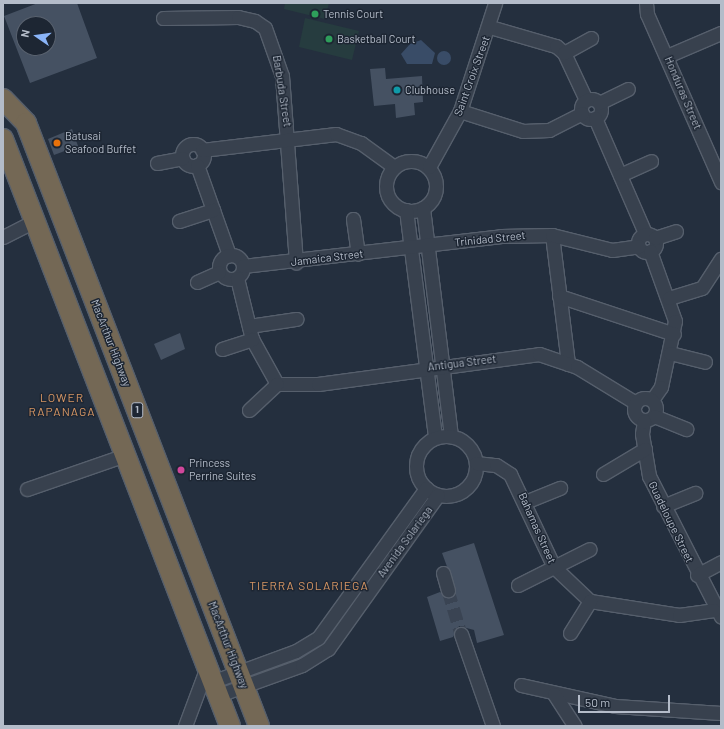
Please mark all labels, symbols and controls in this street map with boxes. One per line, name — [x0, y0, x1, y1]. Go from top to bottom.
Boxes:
place label: Tennis Court — [323, 7, 383, 21]
marker: Tennis Court — [310, 9, 320, 19]
north arrow — [16, 16, 56, 56]
text: N — [18, 28, 32, 38]
place label: Basketball Court — [337, 32, 415, 46]
marker: Basketball Court — [324, 34, 334, 44]
street label: Saint Croix Street — [451, 34, 493, 118]
street label: Barbuda Street — [270, 54, 294, 128]
street label: Honduras Street — [662, 54, 704, 132]
place label: Clubhouse — [405, 83, 455, 97]
marker: Clubhouse — [392, 85, 402, 95]
place label: Batusai Seafood Buffet — [65, 130, 136, 156]
marker: Batusai Seafood Buffet — [52, 138, 62, 148]
street label: Trinidad Street — [454, 229, 526, 249]
street label: Jamaica Street — [290, 247, 364, 269]
street label: MacArthur Highway — [88, 298, 134, 388]
street label: Antigua Street — [427, 352, 497, 374]
district label: LOWER RAPANAGA — [28, 391, 96, 419]
road number: 1 — [131, 402, 143, 418]
place label: Princess Perrine Suites — [189, 457, 256, 483]
marker: Princess Perrine Suites — [176, 465, 186, 475]
street label: Guadeloupe Street — [646, 479, 696, 565]
street label: Bahamas Street — [515, 490, 559, 566]
street label: Avenida Solariega — [375, 504, 435, 580]
district label: TIERRA SOLARIEGA — [249, 579, 369, 593]
street label: MacArthur Highway — [205, 600, 251, 690]
scale bar — [580, 687, 672, 713]
text: 50 m — [585, 695, 610, 709]

